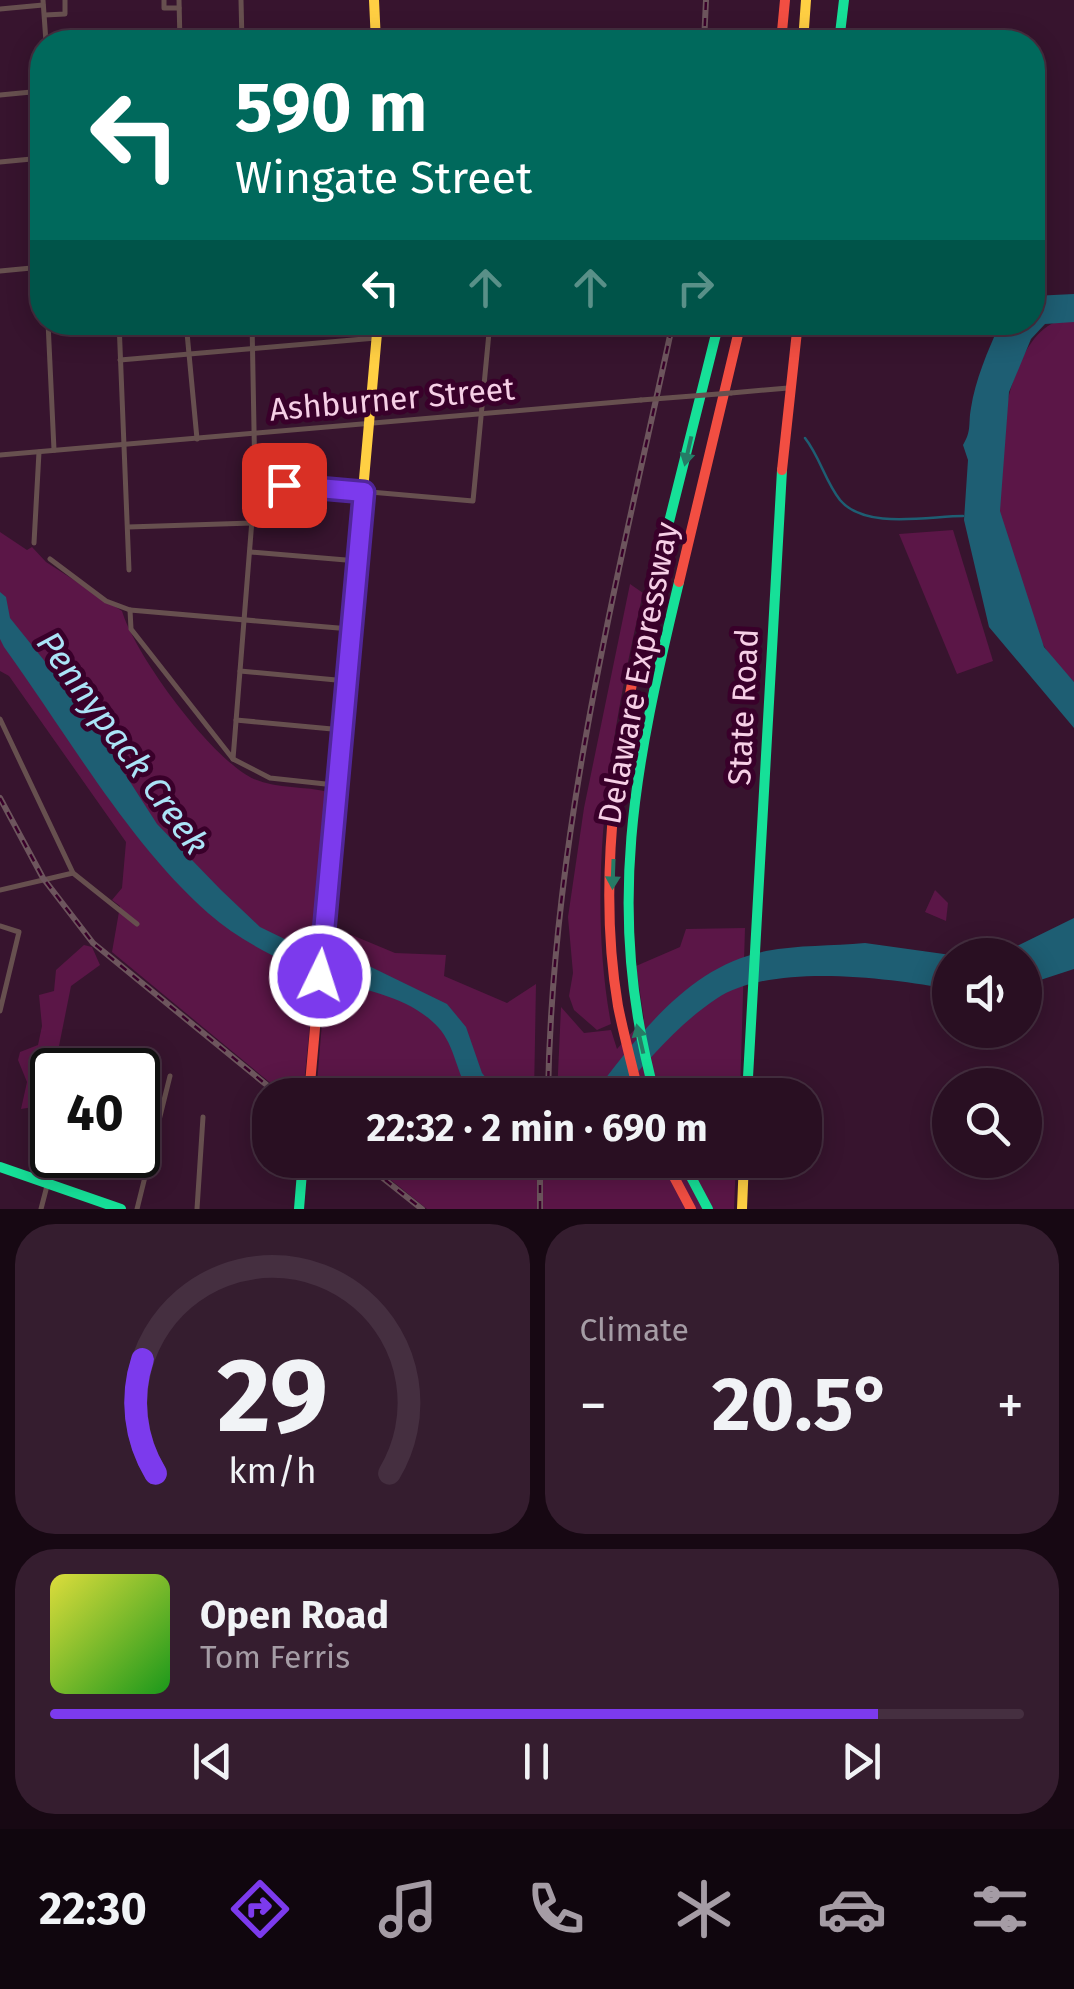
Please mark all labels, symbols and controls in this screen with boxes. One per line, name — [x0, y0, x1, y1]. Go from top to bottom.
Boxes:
text: 590 m — [235, 66, 427, 150]
icon: left — [70, 70, 200, 200]
text: Wingate Street — [235, 151, 532, 205]
icon: left — [353, 260, 408, 315]
icon: ahead — [458, 260, 513, 315]
icon: ahead — [563, 260, 618, 315]
icon: right — [668, 260, 723, 315]
street label: Ashburner Street — [268, 369, 517, 429]
one-way arrow — [680, 436, 695, 467]
pin — [242, 443, 327, 528]
icon: arrive — [257, 458, 312, 513]
street label: Delaware Expressway — [590, 519, 686, 827]
water label: Pennypack Creek — [28, 623, 218, 863]
street label: State Road — [720, 628, 766, 786]
one-way arrow — [604, 858, 620, 890]
position arrow — [268, 924, 372, 1028]
map controls — [932, 938, 1042, 1178]
button: sound — [932, 938, 1042, 1048]
one-way arrow — [632, 1023, 647, 1054]
speed limit sign: 40 — [30, 1048, 160, 1178]
button: search — [932, 1068, 1042, 1178]
text: 22:32 · 2 min · 690 m — [366, 1105, 708, 1151]
text: Climate — [580, 1311, 689, 1349]
text: 29 — [217, 1334, 328, 1459]
text: 20.5° — [712, 1360, 892, 1450]
text: − — [580, 1373, 607, 1439]
text: + — [997, 1373, 1024, 1439]
text: km/h — [228, 1450, 316, 1492]
text: Open Road — [200, 1592, 389, 1638]
text: Tom Ferris — [200, 1638, 350, 1676]
icon: previous — [185, 1734, 240, 1789]
icon: pause — [509, 1734, 564, 1789]
icon: next — [834, 1734, 889, 1789]
icon: directions — [225, 1874, 295, 1944]
icon: music — [373, 1874, 443, 1944]
icon: phone — [521, 1874, 591, 1944]
icon: climate — [669, 1874, 739, 1944]
icon: car — [817, 1874, 887, 1944]
icon: filters — [965, 1874, 1035, 1944]
text: 22:30 — [39, 1882, 147, 1936]

